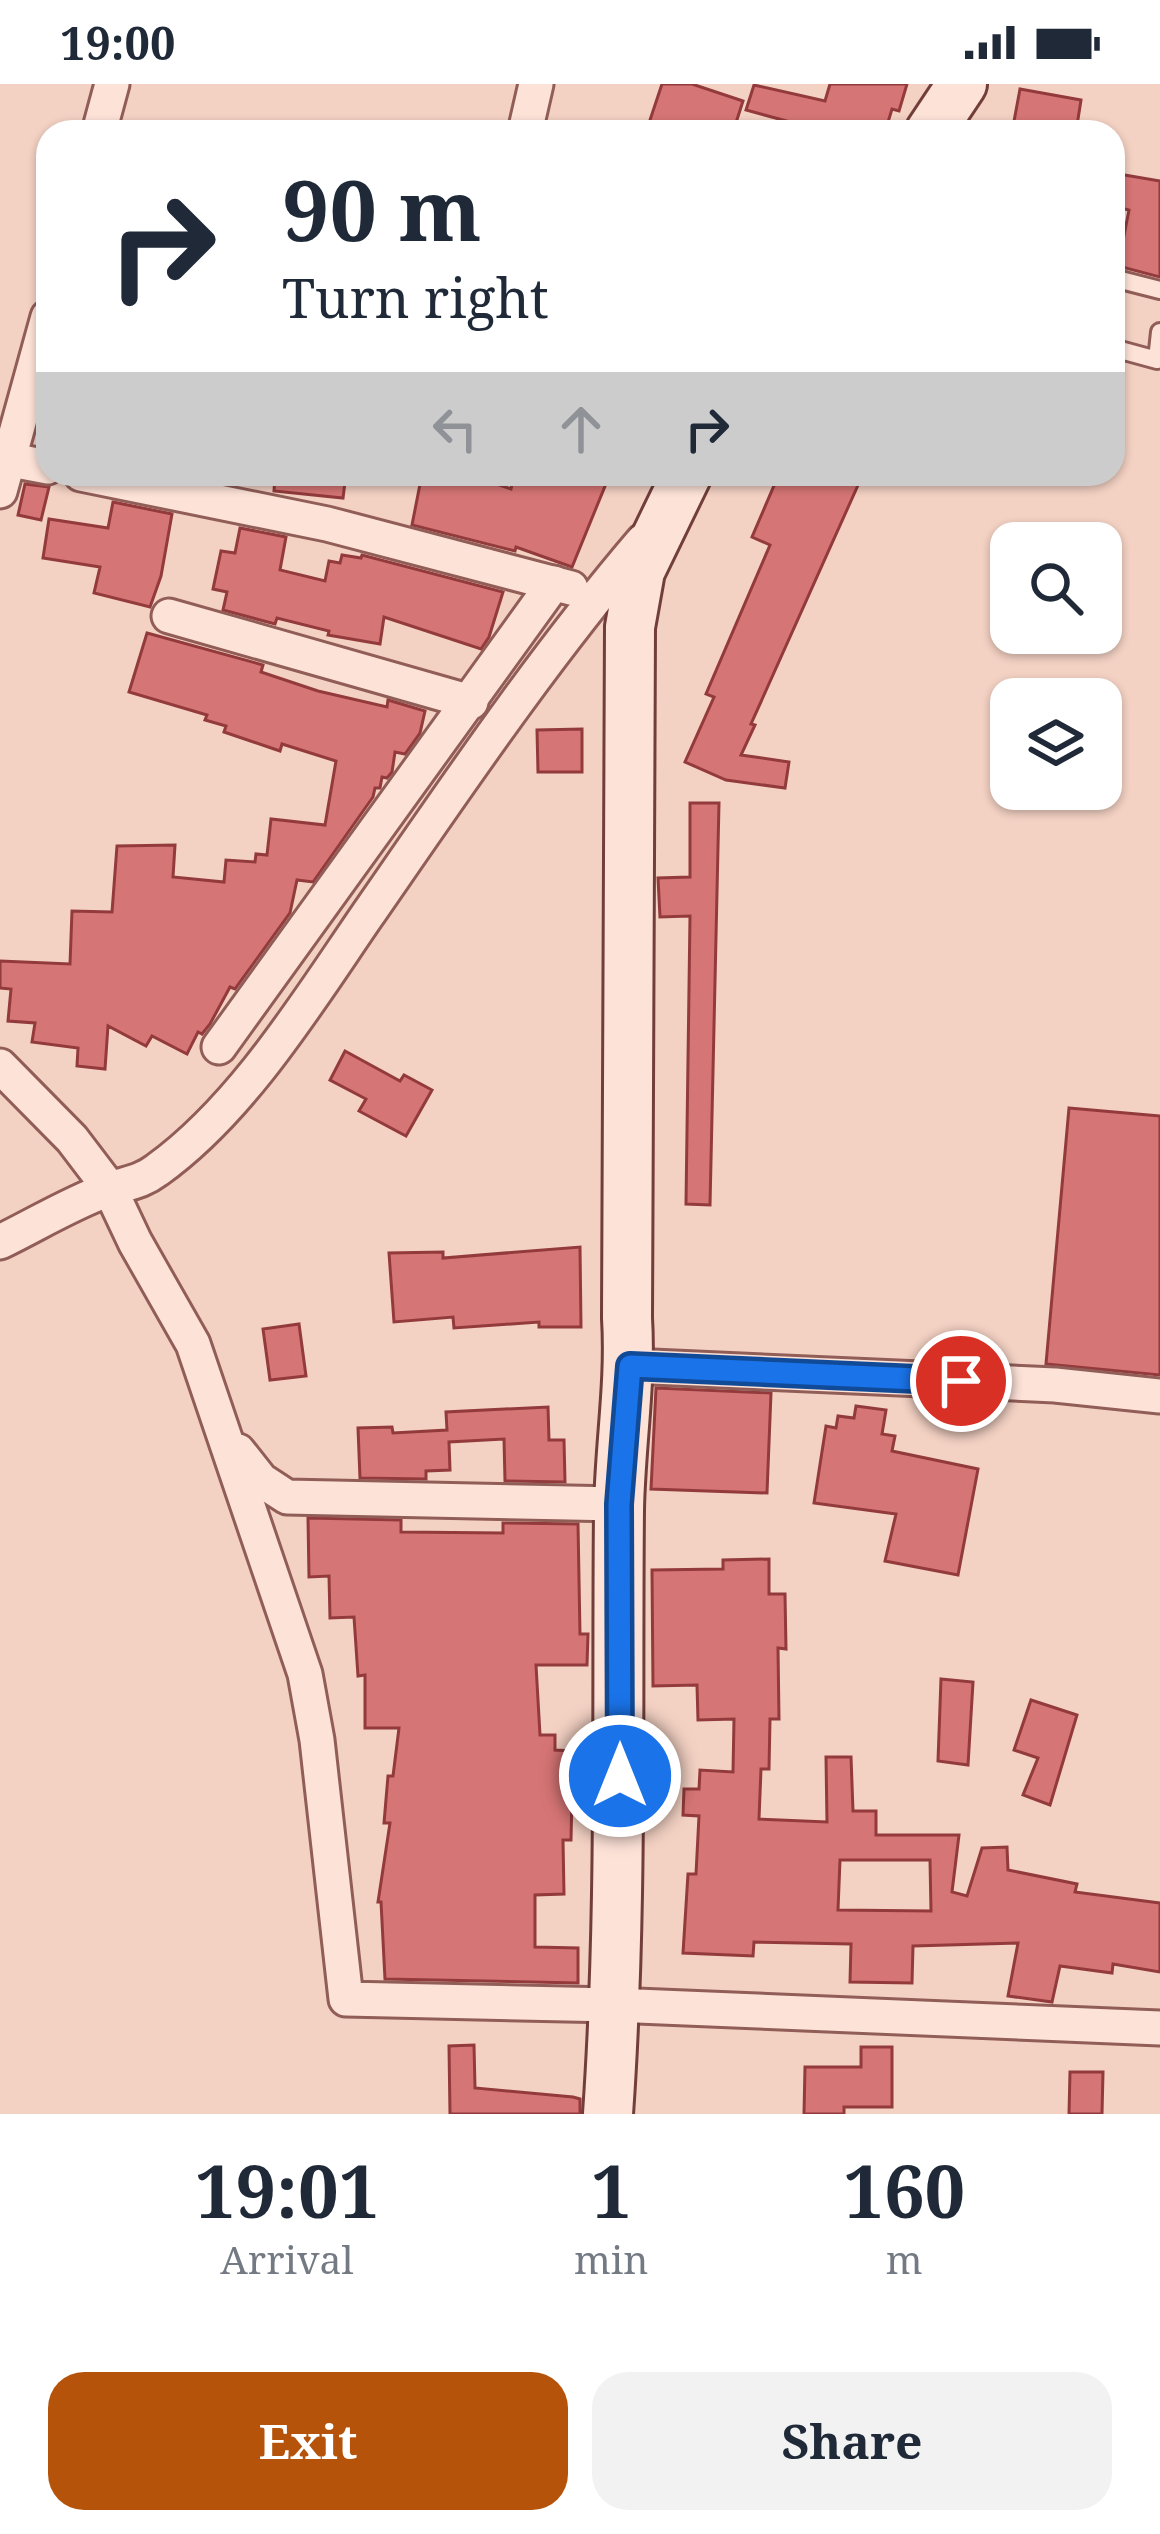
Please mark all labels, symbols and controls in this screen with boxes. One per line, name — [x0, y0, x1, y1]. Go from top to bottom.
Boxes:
text: 19:00 — [60, 12, 175, 73]
text: 90 m — [282, 151, 482, 266]
icon: right — [84, 168, 240, 324]
text: Turn right — [282, 260, 549, 334]
icon: left — [422, 396, 488, 462]
icon: ahead — [548, 396, 614, 462]
icon: right — [674, 396, 740, 462]
map controls — [990, 522, 1122, 810]
button: search — [990, 522, 1122, 654]
button: layers — [990, 678, 1122, 810]
pin — [910, 1330, 1012, 1432]
icon: arrive — [928, 1348, 994, 1414]
position arrow — [557, 1713, 683, 1839]
text: 19:01 — [195, 2141, 379, 2239]
text: 1 — [591, 2141, 632, 2239]
text: 160 — [843, 2141, 965, 2239]
text: Arrival — [220, 2232, 354, 2285]
text: min — [574, 2232, 649, 2285]
text: m — [886, 2232, 923, 2285]
button: Exit — [48, 2372, 568, 2510]
button: Share — [592, 2372, 1112, 2510]

